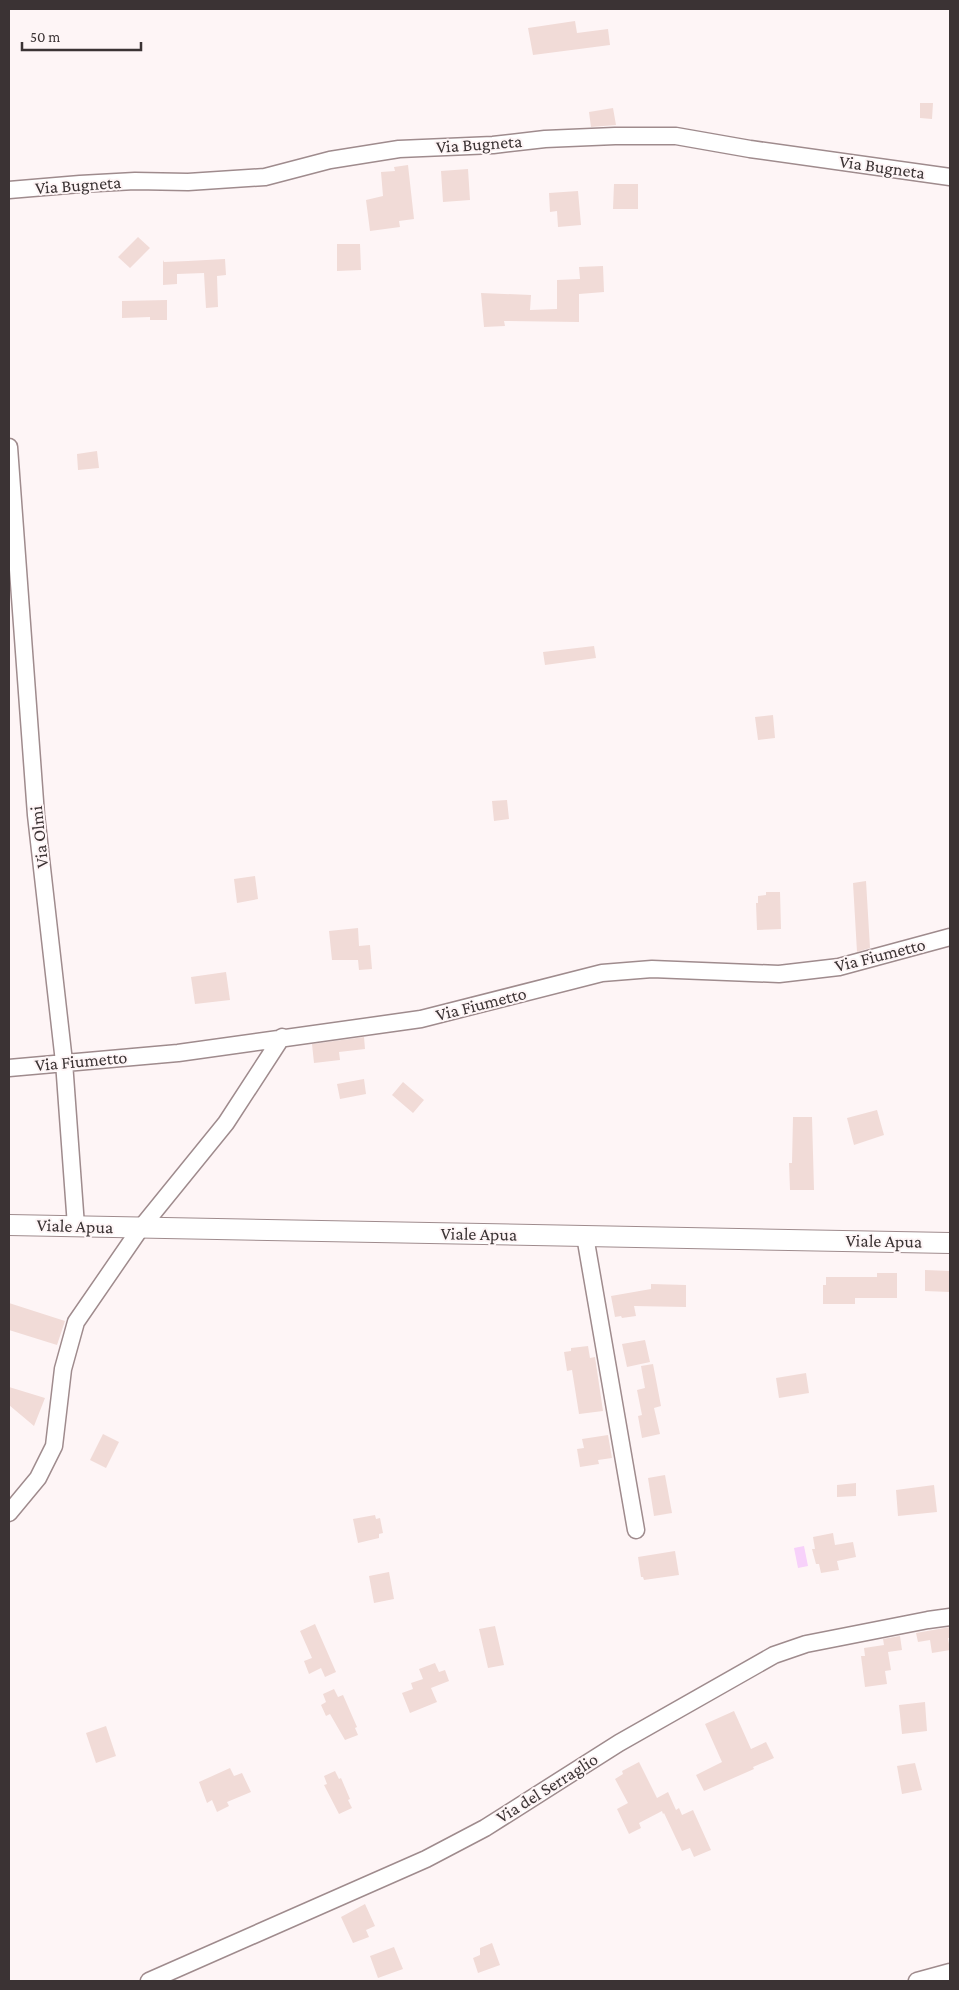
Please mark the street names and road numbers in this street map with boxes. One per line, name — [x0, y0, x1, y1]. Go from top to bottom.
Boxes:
street label: Via Bugneta — [435, 131, 523, 157]
street label: Via Bugneta — [838, 151, 926, 183]
street label: Via Bugneta — [34, 172, 122, 198]
street label: Via Olmi — [26, 805, 52, 869]
street label: Via Fiumetto — [833, 934, 927, 976]
street label: Via Fiumetto — [434, 983, 528, 1025]
street label: Via Fiumetto — [34, 1047, 128, 1075]
street label: Viale Apua — [36, 1215, 114, 1237]
street label: Viale Apua — [441, 1223, 517, 1245]
street label: Viale Apua — [846, 1230, 922, 1252]
street label: Via del Serraglio — [492, 1749, 602, 1827]

